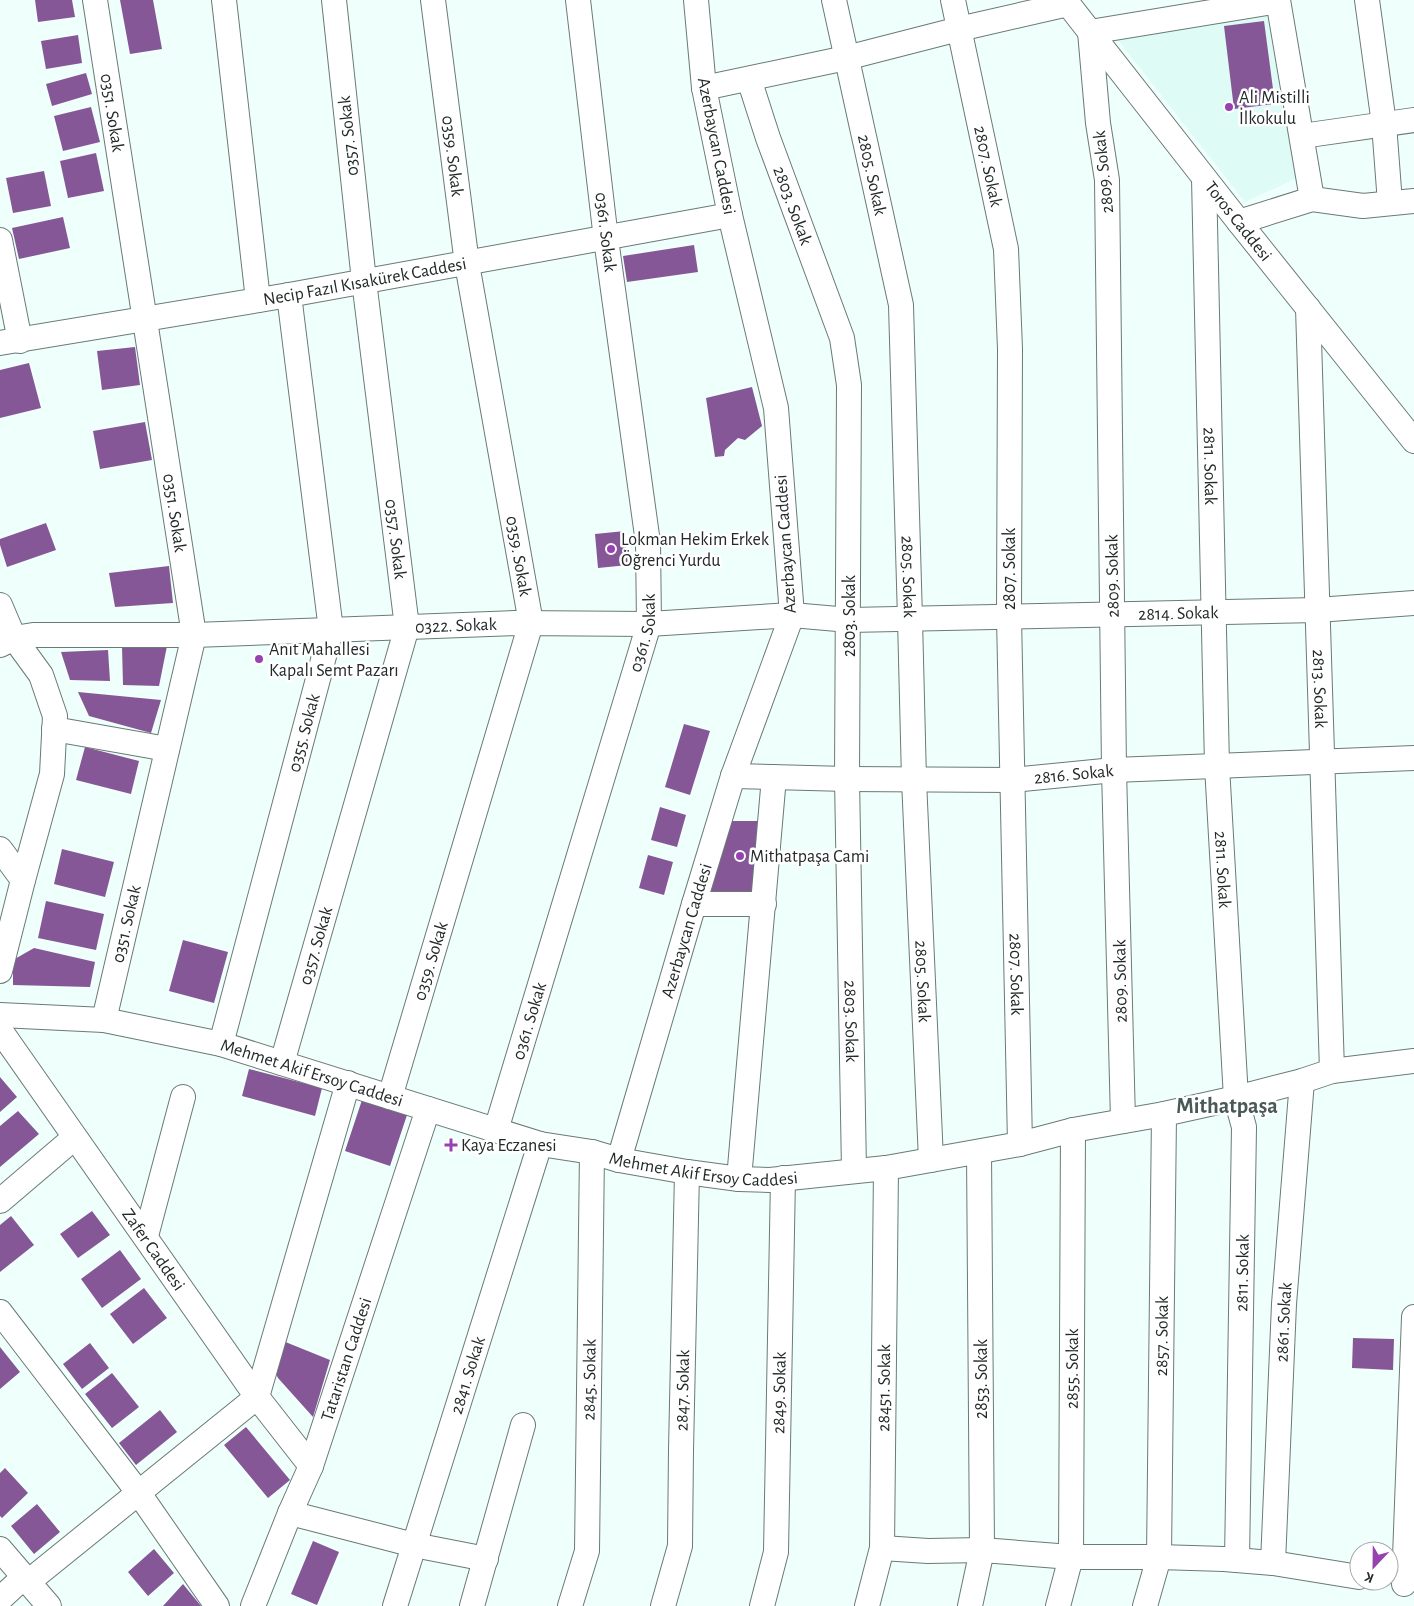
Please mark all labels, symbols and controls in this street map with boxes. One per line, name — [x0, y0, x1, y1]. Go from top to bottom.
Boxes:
street label: 0351. Sokak — [97, 72, 127, 154]
street label: Azerbaycan Caddesi — [694, 76, 738, 216]
place label: Ali Mistilli İlkokulu — [1239, 89, 1310, 128]
street label: 0357. Sokak — [336, 94, 362, 177]
marker: Ali Mistilli İlkokulu — [1223, 101, 1235, 113]
street label: 0359. Sokak — [438, 115, 466, 198]
street label: 2807. Sokak — [970, 124, 1005, 209]
street label: 2809. Sokak — [1091, 129, 1117, 214]
street label: 2805. Sokak — [854, 133, 889, 218]
street label: 2803. Sokak — [769, 164, 815, 248]
street label: Toros Caddesi — [1201, 178, 1275, 265]
street label: 0361. Sokak — [591, 191, 619, 274]
street label: Necip Fazıl Kısakürek Caddesi — [262, 255, 468, 309]
street label: 2811. Sokak — [1200, 427, 1219, 506]
street label: 0351. Sokak — [159, 472, 189, 554]
street label: Azerbaycan Caddesi — [772, 474, 800, 614]
street label: 0357. Sokak — [381, 498, 409, 581]
street label: 0359. Sokak — [502, 515, 534, 599]
street label: 2807. Sokak — [1001, 527, 1019, 610]
place label: Lokman Hekim Erkek Öğrenci Yurdu — [621, 531, 770, 570]
street label: 2809. Sokak — [1103, 533, 1123, 618]
street label: 2805. Sokak — [898, 535, 918, 619]
marker: Lokman Hekim Erkek Öğrenci Yurdu — [605, 543, 617, 555]
street label: 2803. Sokak — [841, 574, 859, 657]
street label: 0361. Sokak — [627, 593, 659, 674]
street label: 2814. Sokak — [1138, 604, 1219, 624]
street label: 0322. Sokak — [415, 616, 498, 637]
place label: Anıt Mahallesi Kapalı Semt Pazarı — [269, 641, 399, 680]
street label: 2813. Sokak — [1309, 649, 1329, 729]
marker: Anıt Mahallesi Kapalı Semt Pazarı — [253, 653, 265, 665]
street label: 0355. Sokak — [286, 691, 324, 774]
street label: 2816. Sokak — [1033, 762, 1115, 788]
street label: 2811. Sokak — [1211, 830, 1233, 910]
place label: Mithatpaşa Cami — [750, 848, 869, 866]
marker: Mithatpaşa Cami — [734, 850, 746, 862]
street label: Azerbaycan Caddesi — [659, 862, 716, 1000]
street label: 0351. Sokak — [109, 883, 145, 965]
street label: 0357. Sokak — [297, 904, 337, 987]
street label: 0359. Sokak — [411, 919, 452, 1003]
street label: 2807. Sokak — [1006, 933, 1025, 1016]
street label: 2809. Sokak — [1111, 938, 1131, 1023]
street label: 2805. Sokak — [911, 940, 933, 1024]
street label: 0361. Sokak — [510, 979, 550, 1062]
street label: 2803. Sokak — [841, 980, 860, 1063]
street label: Mehmet Akif Ersoy Caddesi — [218, 1036, 405, 1111]
district label: Mithatpaşa — [1176, 1095, 1278, 1117]
place label: Kaya Eczanesi — [461, 1137, 557, 1155]
marker: Kaya Eczanesi — [445, 1139, 457, 1151]
street label: Mehmet Akif Ersoy Caddesi — [607, 1150, 799, 1190]
street label: Zafer Caddesi — [118, 1206, 188, 1294]
street label: 2811. Sokak — [1233, 1233, 1253, 1312]
street label: 2861. Sokak — [1274, 1281, 1296, 1363]
street label: 2857. Sokak — [1153, 1295, 1172, 1376]
street label: Tataristan Caddesi — [318, 1296, 376, 1423]
street label: 2855. Sokak — [1064, 1328, 1082, 1409]
street label: 2841. Sokak — [448, 1334, 489, 1416]
street label: 2845. Sokak — [581, 1338, 600, 1420]
street label: 2853. Sokak — [973, 1338, 991, 1419]
street label: 28451. Sokak — [875, 1343, 894, 1432]
street label: 2847. Sokak — [673, 1349, 693, 1431]
street label: 2849. Sokak — [770, 1351, 790, 1434]
north arrow — [1349, 1541, 1399, 1591]
text: K — [1362, 1569, 1376, 1585]

